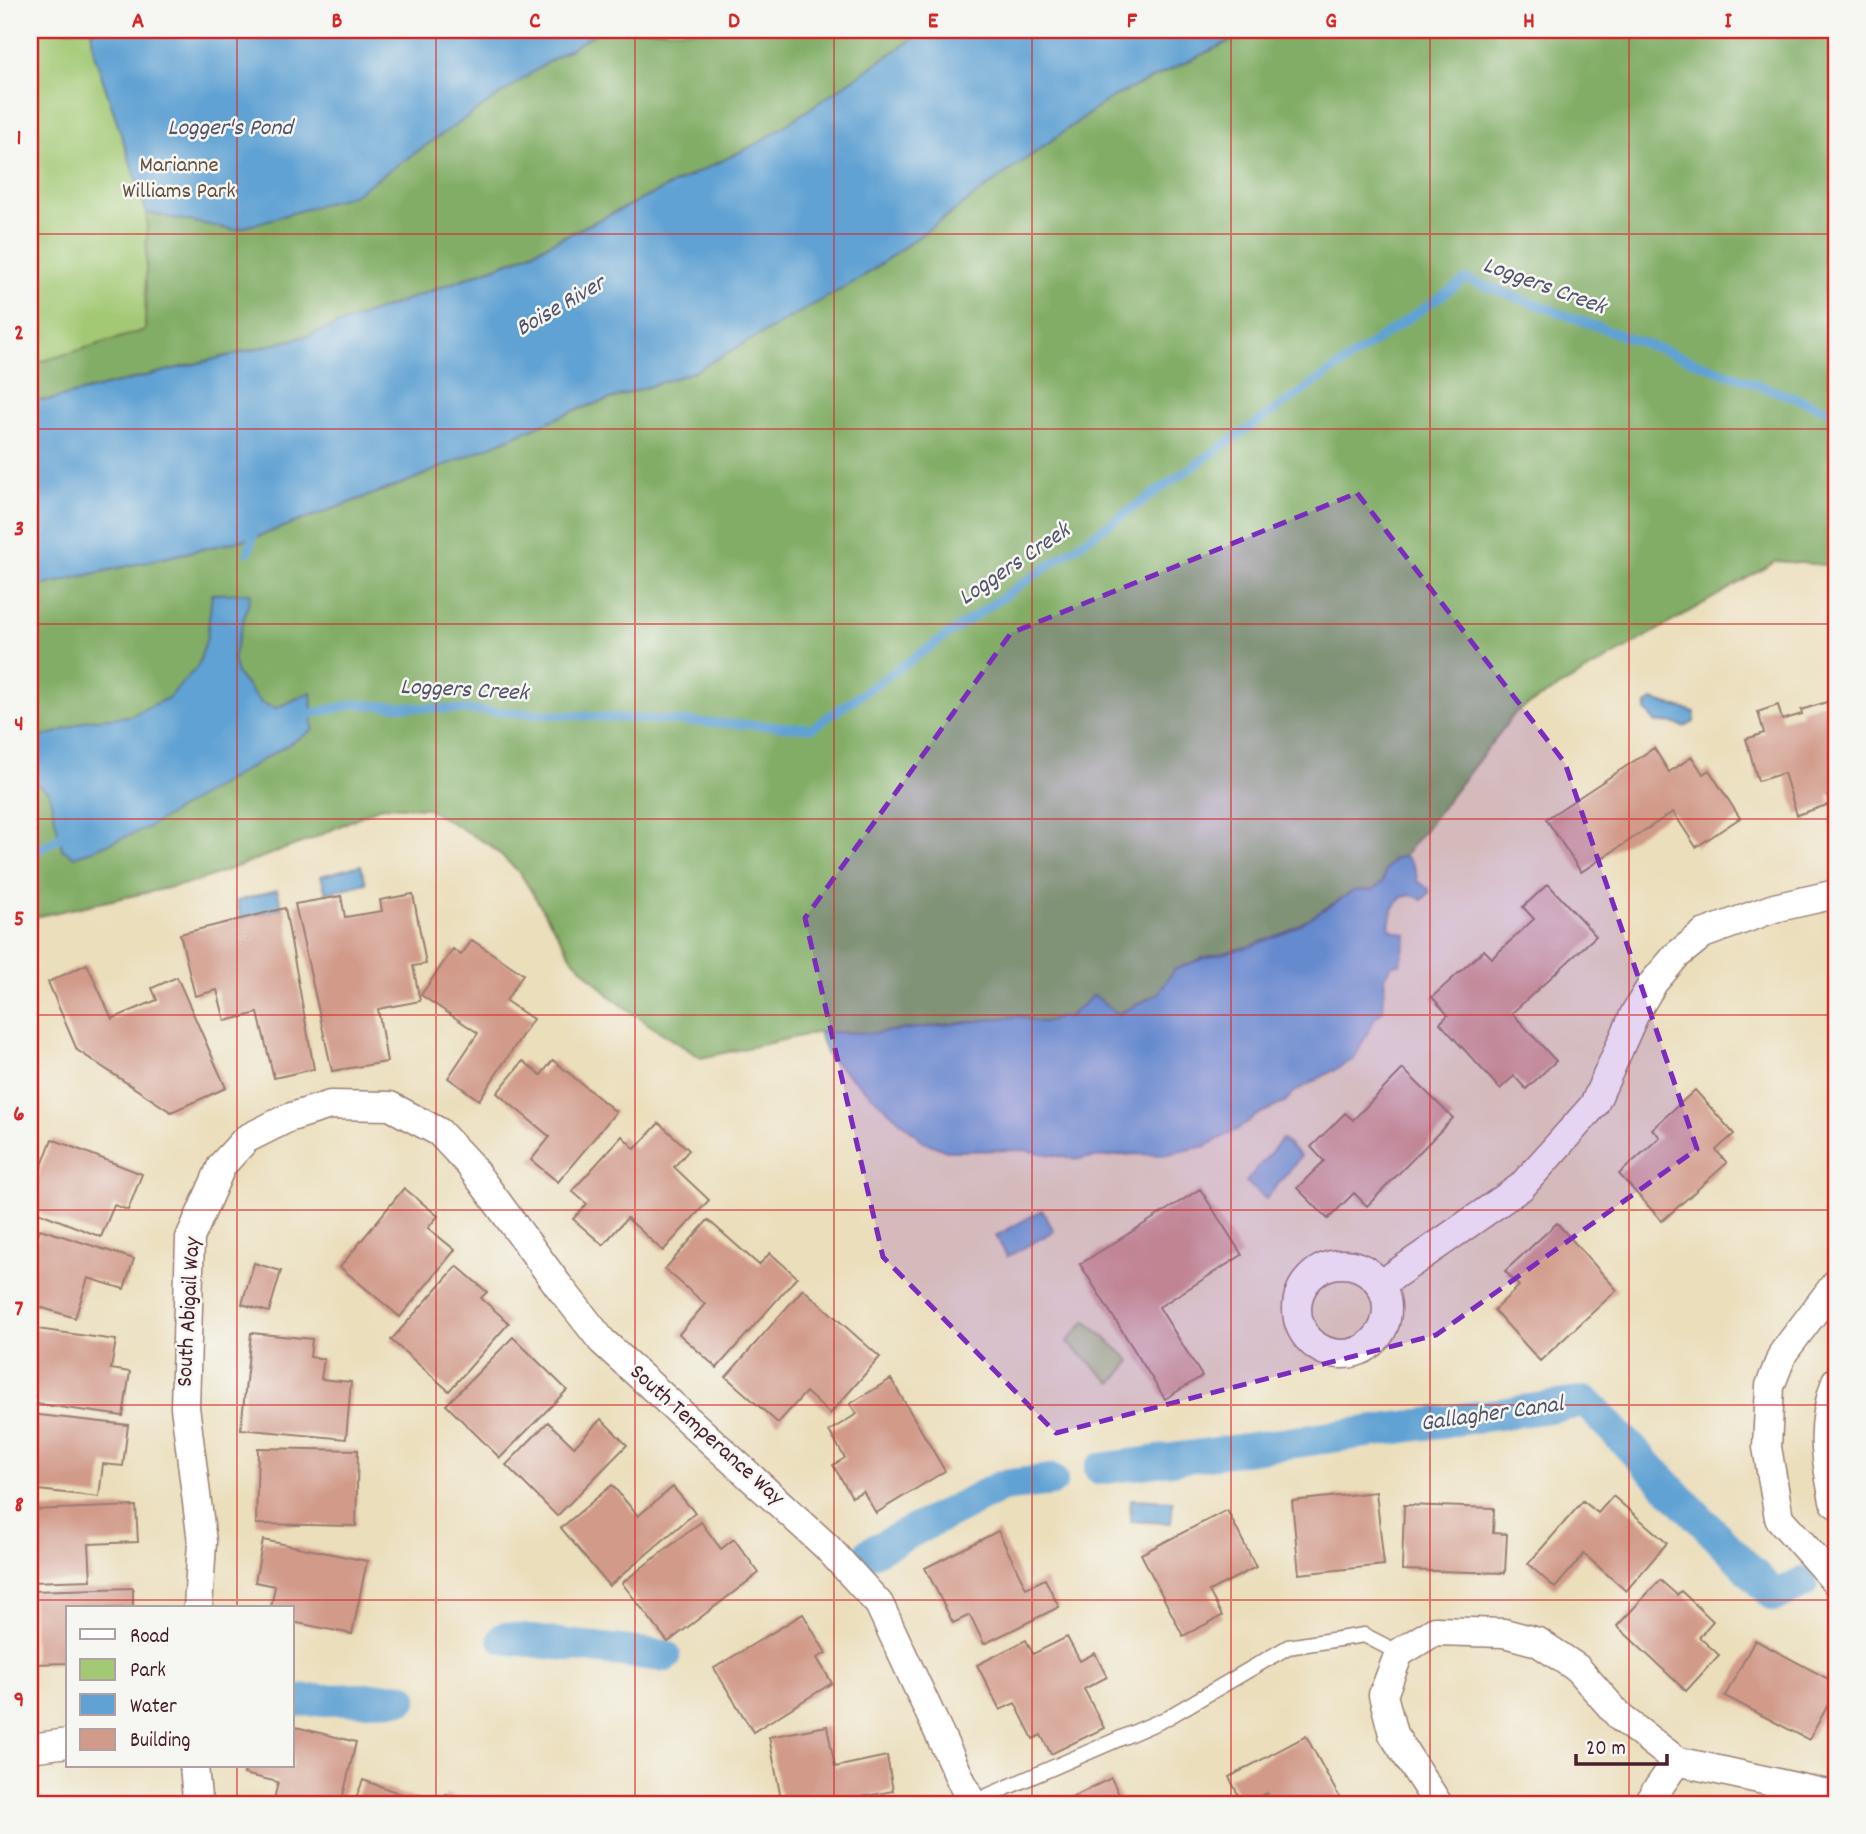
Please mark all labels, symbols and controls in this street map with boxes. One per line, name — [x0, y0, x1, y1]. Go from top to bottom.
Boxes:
text: A — [132, 6, 144, 39]
text: B — [332, 6, 343, 39]
text: C — [529, 6, 541, 39]
text: D — [728, 6, 740, 39]
text: E — [928, 6, 939, 39]
text: F — [1127, 6, 1138, 39]
text: G — [1325, 6, 1337, 39]
text: H — [1523, 6, 1535, 39]
text: I — [1724, 6, 1732, 39]
water label: Logger's Pond — [167, 112, 295, 146]
text: 1 — [16, 123, 22, 156]
park label: Marianne Williams Park — [122, 150, 236, 209]
water label: Loggers Creek — [1478, 249, 1612, 326]
water label: Boise River — [510, 266, 615, 346]
text: 2 — [14, 318, 24, 351]
text: 3 — [14, 514, 24, 547]
water label: Loggers Creek — [952, 514, 1079, 615]
water label: Loggers Creek — [399, 671, 531, 711]
text: 4 — [14, 709, 24, 742]
text: 5 — [14, 904, 24, 937]
text: 6 — [13, 1099, 25, 1132]
street label: South Abigail Way — [170, 1235, 210, 1388]
text: 7 — [15, 1294, 24, 1327]
street label: South Temperance Way — [621, 1357, 791, 1515]
water label: Gallagher Canal — [1418, 1388, 1568, 1442]
text: 8 — [14, 1490, 24, 1523]
legend — [66, 1606, 294, 1768]
text: Road — [130, 1623, 169, 1653]
text: Park — [130, 1657, 166, 1687]
text: 9 — [14, 1685, 24, 1718]
text: Water — [130, 1693, 177, 1723]
scale bar — [1576, 1722, 1666, 1766]
text: Building — [130, 1727, 190, 1757]
text: 20 m — [1586, 1735, 1626, 1765]

